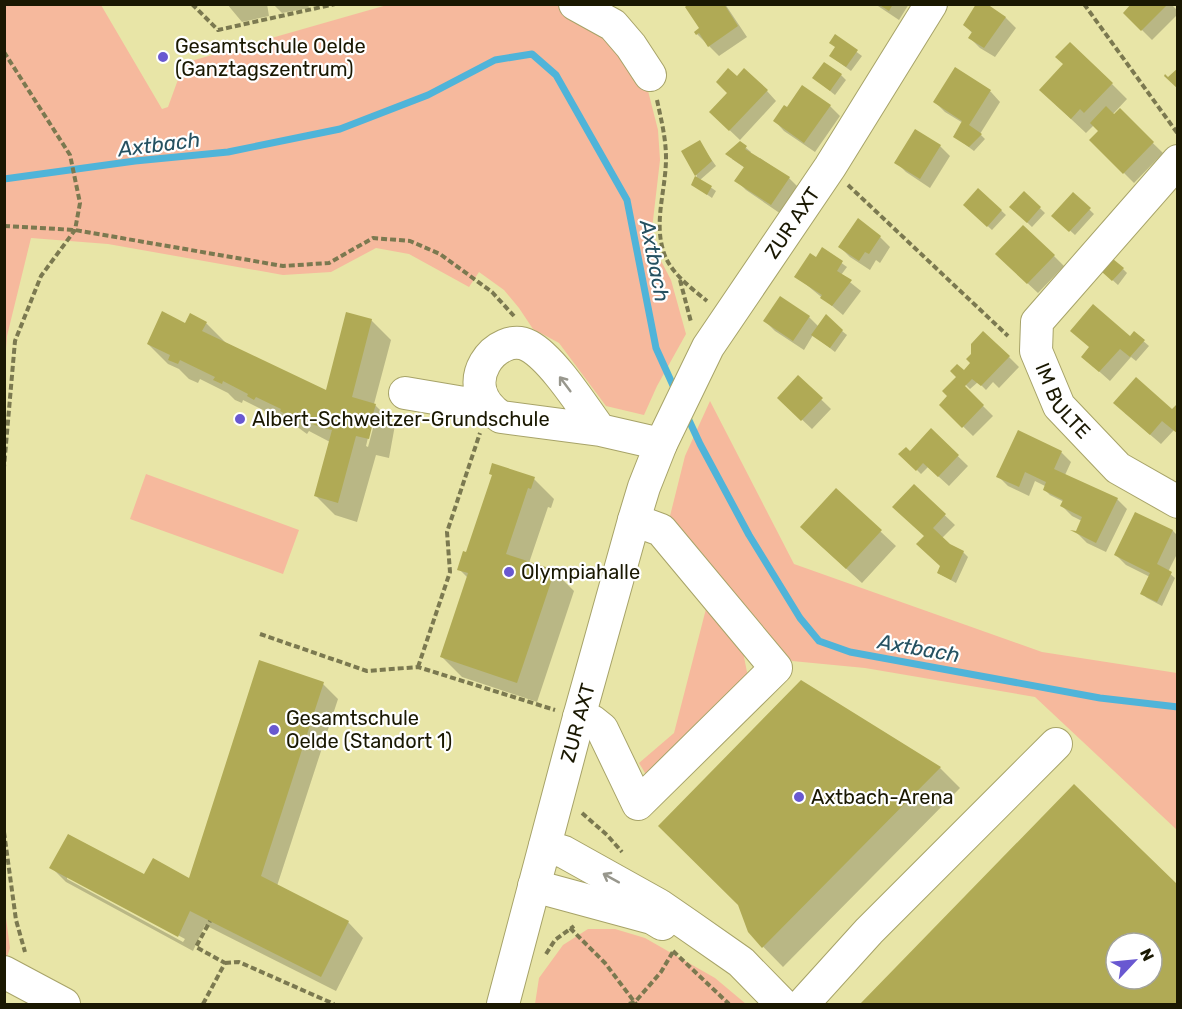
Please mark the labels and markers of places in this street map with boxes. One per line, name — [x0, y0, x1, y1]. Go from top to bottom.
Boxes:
place label: Gesamtschule Oelde (Ganztagszentrum) — [175, 34, 366, 81]
marker: Gesamtschule Oelde (Ganztagszentrum) — [156, 50, 170, 64]
place label: Albert-Schweitzer-Grundschule — [252, 407, 550, 431]
marker: Albert-Schweitzer-Grundschule — [233, 412, 247, 426]
place label: Olympiahalle — [521, 560, 640, 584]
marker: Olympiahalle — [502, 565, 516, 579]
place label: Gesamtschule Oelde (Standort 1) — [286, 706, 452, 753]
marker: Gesamtschule Oelde (Standort 1) — [267, 723, 281, 737]
place label: Axtbach-Arena — [811, 785, 954, 809]
marker: Axtbach-Arena — [792, 790, 806, 804]

